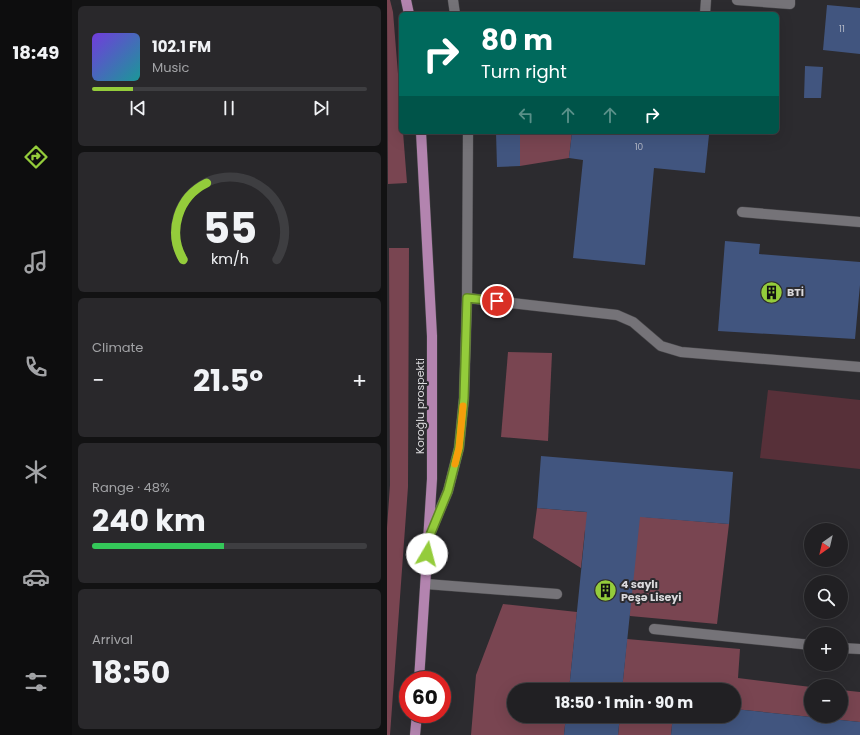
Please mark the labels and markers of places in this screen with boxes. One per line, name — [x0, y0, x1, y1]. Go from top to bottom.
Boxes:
building icon: BTİ — [758, 279, 784, 305]
pin — [480, 284, 514, 318]
place label: BTİ — [787, 284, 804, 300]
place label: 4 saylı Peşə Liseyi — [621, 576, 682, 605]
building icon: 4 saylı Peşə Liseyi — [593, 577, 619, 603]

